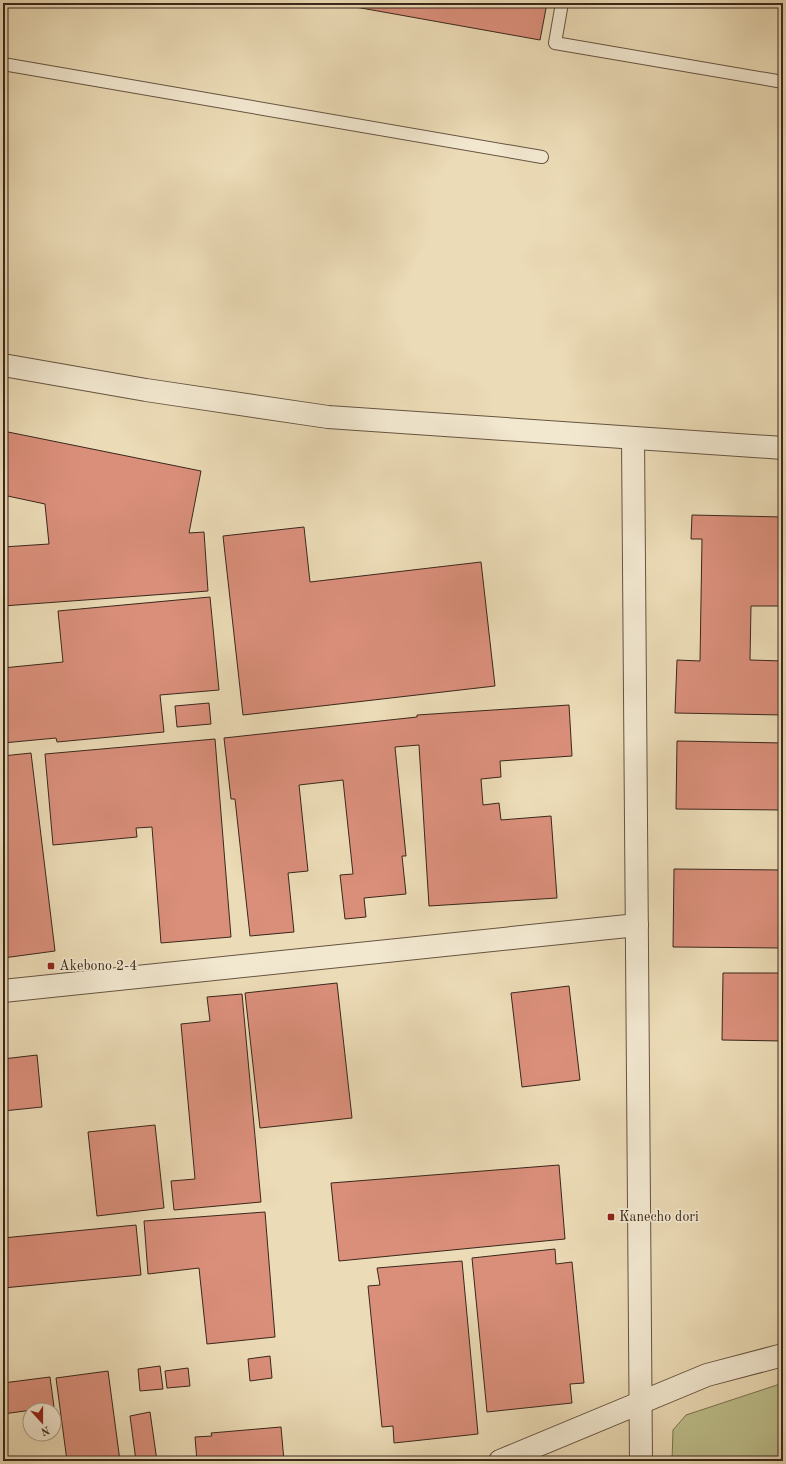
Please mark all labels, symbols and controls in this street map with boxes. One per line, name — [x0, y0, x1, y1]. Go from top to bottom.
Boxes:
place label: Akebono 2-4 — [59, 959, 137, 973]
marker: Akebono 2-4 — [46, 961, 56, 971]
place label: Kanecho dori — [619, 1210, 699, 1224]
marker: Kanecho dori — [606, 1212, 616, 1222]
north arrow — [22, 1402, 62, 1442]
text: N — [39, 1423, 51, 1437]

